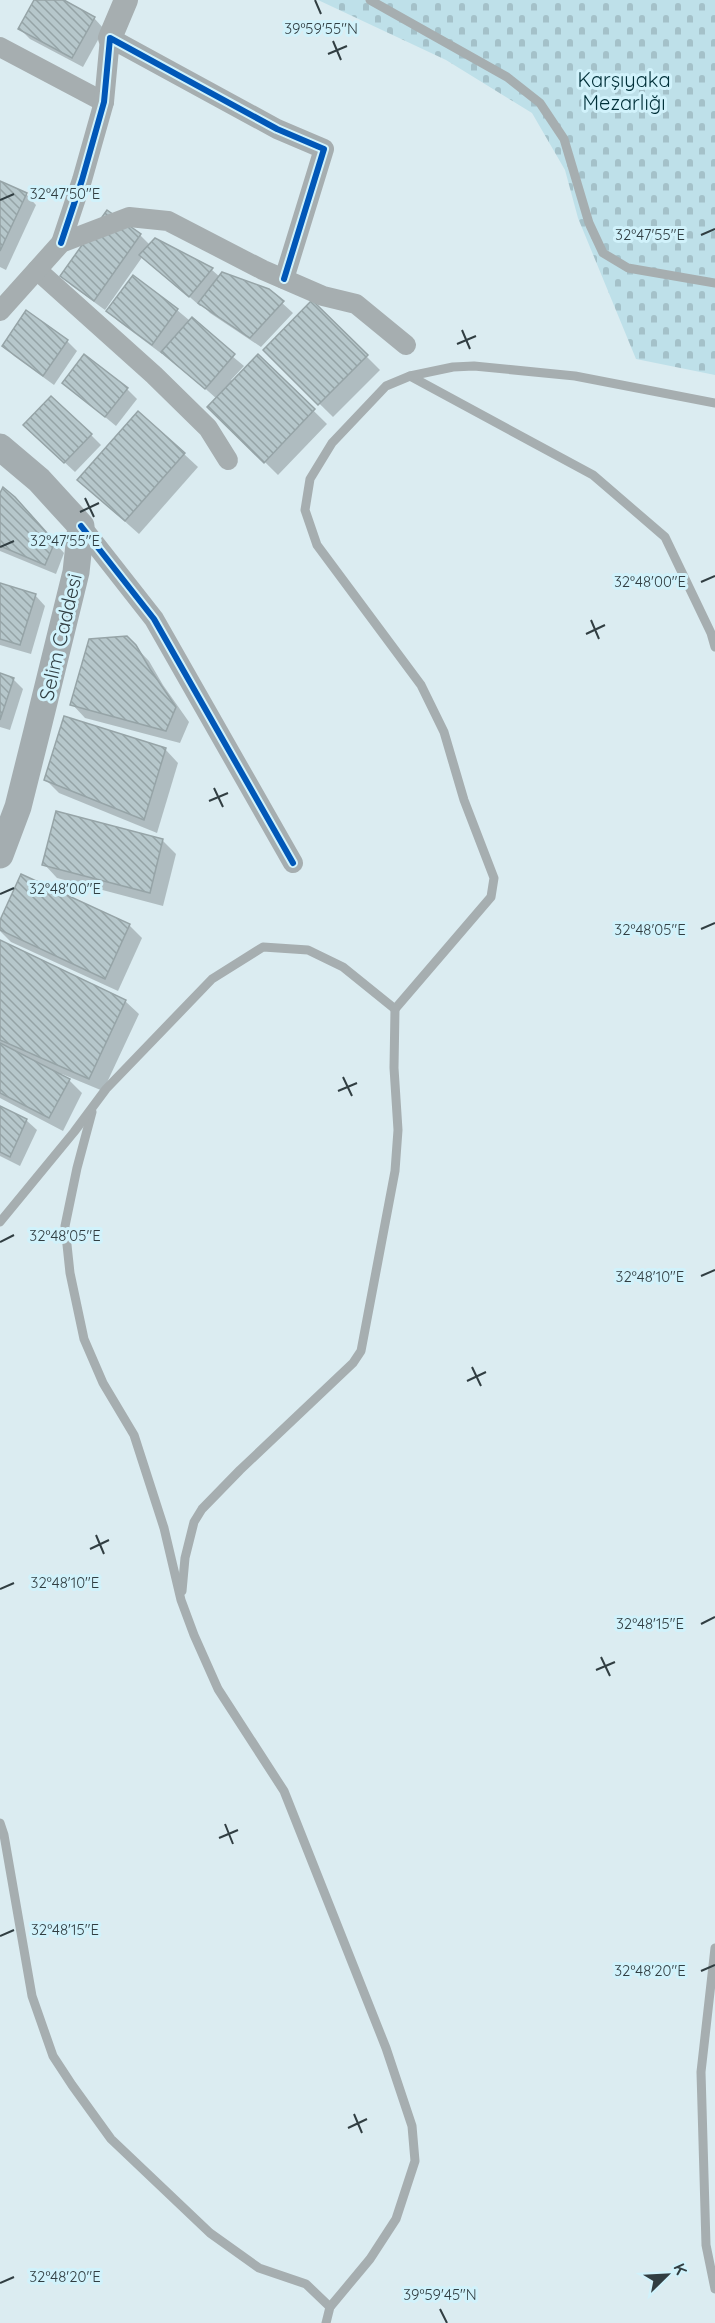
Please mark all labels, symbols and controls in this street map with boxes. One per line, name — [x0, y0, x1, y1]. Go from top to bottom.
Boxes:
text: 39°59'55"N — [284, 19, 358, 38]
park label: Karşıyaka Mezarlığı — [577, 67, 671, 115]
text: 32°47'50"E — [30, 184, 100, 203]
text: 32°47'55"E — [615, 225, 685, 244]
text: 32°47'55"E — [30, 531, 100, 550]
street label: Selim Caddesi — [33, 571, 87, 703]
text: 32°48'00"E — [614, 572, 686, 591]
text: 32°48'00"E — [29, 879, 101, 898]
text: 32°48'05"E — [614, 920, 686, 939]
text: 32°48'05"E — [29, 1226, 101, 1245]
text: 32°48'10"E — [616, 1267, 684, 1286]
text: 32°48'10"E — [31, 1573, 99, 1592]
text: 32°48'15"E — [616, 1614, 684, 1633]
text: 32°48'15"E — [31, 1920, 99, 1939]
text: 32°48'20"E — [614, 1961, 686, 1980]
north arrow — [637, 2245, 697, 2305]
text: K — [669, 2260, 692, 2278]
text: 32°48'20"E — [29, 2267, 101, 2286]
text: 39°59'45"N — [403, 2285, 477, 2304]

